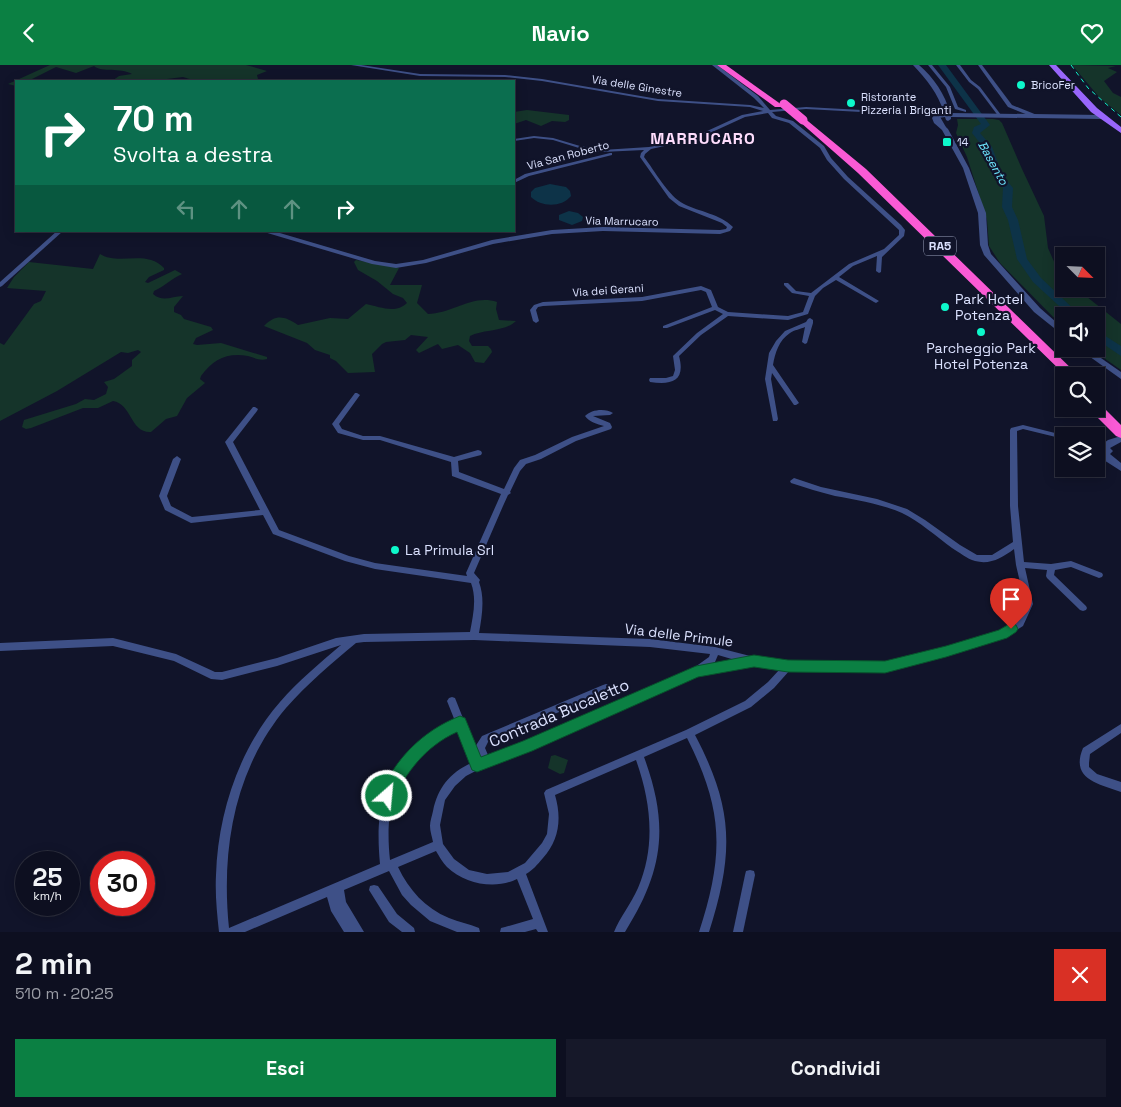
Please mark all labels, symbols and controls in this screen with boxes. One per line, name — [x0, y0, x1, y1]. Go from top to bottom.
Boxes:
icon: back — [15, 19, 43, 47]
text: Navio — [531, 19, 590, 47]
icon: heart — [1078, 19, 1106, 47]
street label: Via delle Ginestre — [591, 72, 683, 100]
place label: BricoFer — [1031, 78, 1075, 92]
marker: BricoFer — [1015, 79, 1027, 91]
place label: Ristorante Pizzeria I Briganti — [861, 90, 952, 117]
text: 70 m — [113, 97, 194, 141]
marker: Ristorante Pizzeria I Briganti — [845, 97, 857, 109]
icon: right — [30, 100, 95, 165]
district label: MARRUCARO — [650, 128, 756, 149]
place label: 14 — [957, 135, 969, 149]
marker: 14 — [941, 136, 953, 148]
street label: Via San Roberto — [525, 137, 611, 173]
water label: Basento — [974, 138, 1012, 188]
text: Svolta a destra — [113, 140, 273, 168]
icon: left — [172, 195, 200, 223]
icon: ahead — [225, 195, 253, 223]
icon: ahead — [278, 195, 306, 223]
icon: right — [331, 195, 359, 223]
street label: Via Marrucaro — [585, 213, 659, 229]
road number: RA5 — [924, 237, 956, 255]
north arrow — [1055, 247, 1105, 297]
map controls — [1055, 247, 1105, 477]
street label: Via dei Gerani — [572, 281, 644, 299]
place label: Park Hotel Potenza — [955, 290, 1023, 324]
marker: Park Hotel Potenza — [939, 301, 951, 313]
button: sound — [1055, 307, 1105, 357]
marker: Parcheggio Park Hotel Potenza — [975, 326, 987, 338]
place label: Parcheggio Park Hotel Potenza — [926, 339, 1036, 373]
button: search — [1055, 367, 1105, 417]
button: layers — [1055, 427, 1105, 477]
place label: La Primula Srl — [405, 541, 494, 559]
marker: La Primula Srl — [389, 544, 401, 556]
pin — [990, 578, 1032, 629]
icon: arrive — [997, 585, 1025, 613]
street label: Via delle Primule — [624, 619, 734, 651]
street label: Contrada Bucaletto — [486, 674, 632, 752]
position arrow — [360, 769, 412, 821]
speed limit sign: 30 — [90, 851, 155, 916]
text: 25 — [33, 861, 62, 893]
text: km/h — [33, 888, 62, 904]
text: 2 min — [15, 944, 93, 983]
button: close — [1054, 949, 1106, 1001]
text: 510 m · 20:25 — [15, 983, 114, 1004]
button: Esci — [15, 1039, 556, 1097]
button: Condividi — [566, 1039, 1106, 1097]

